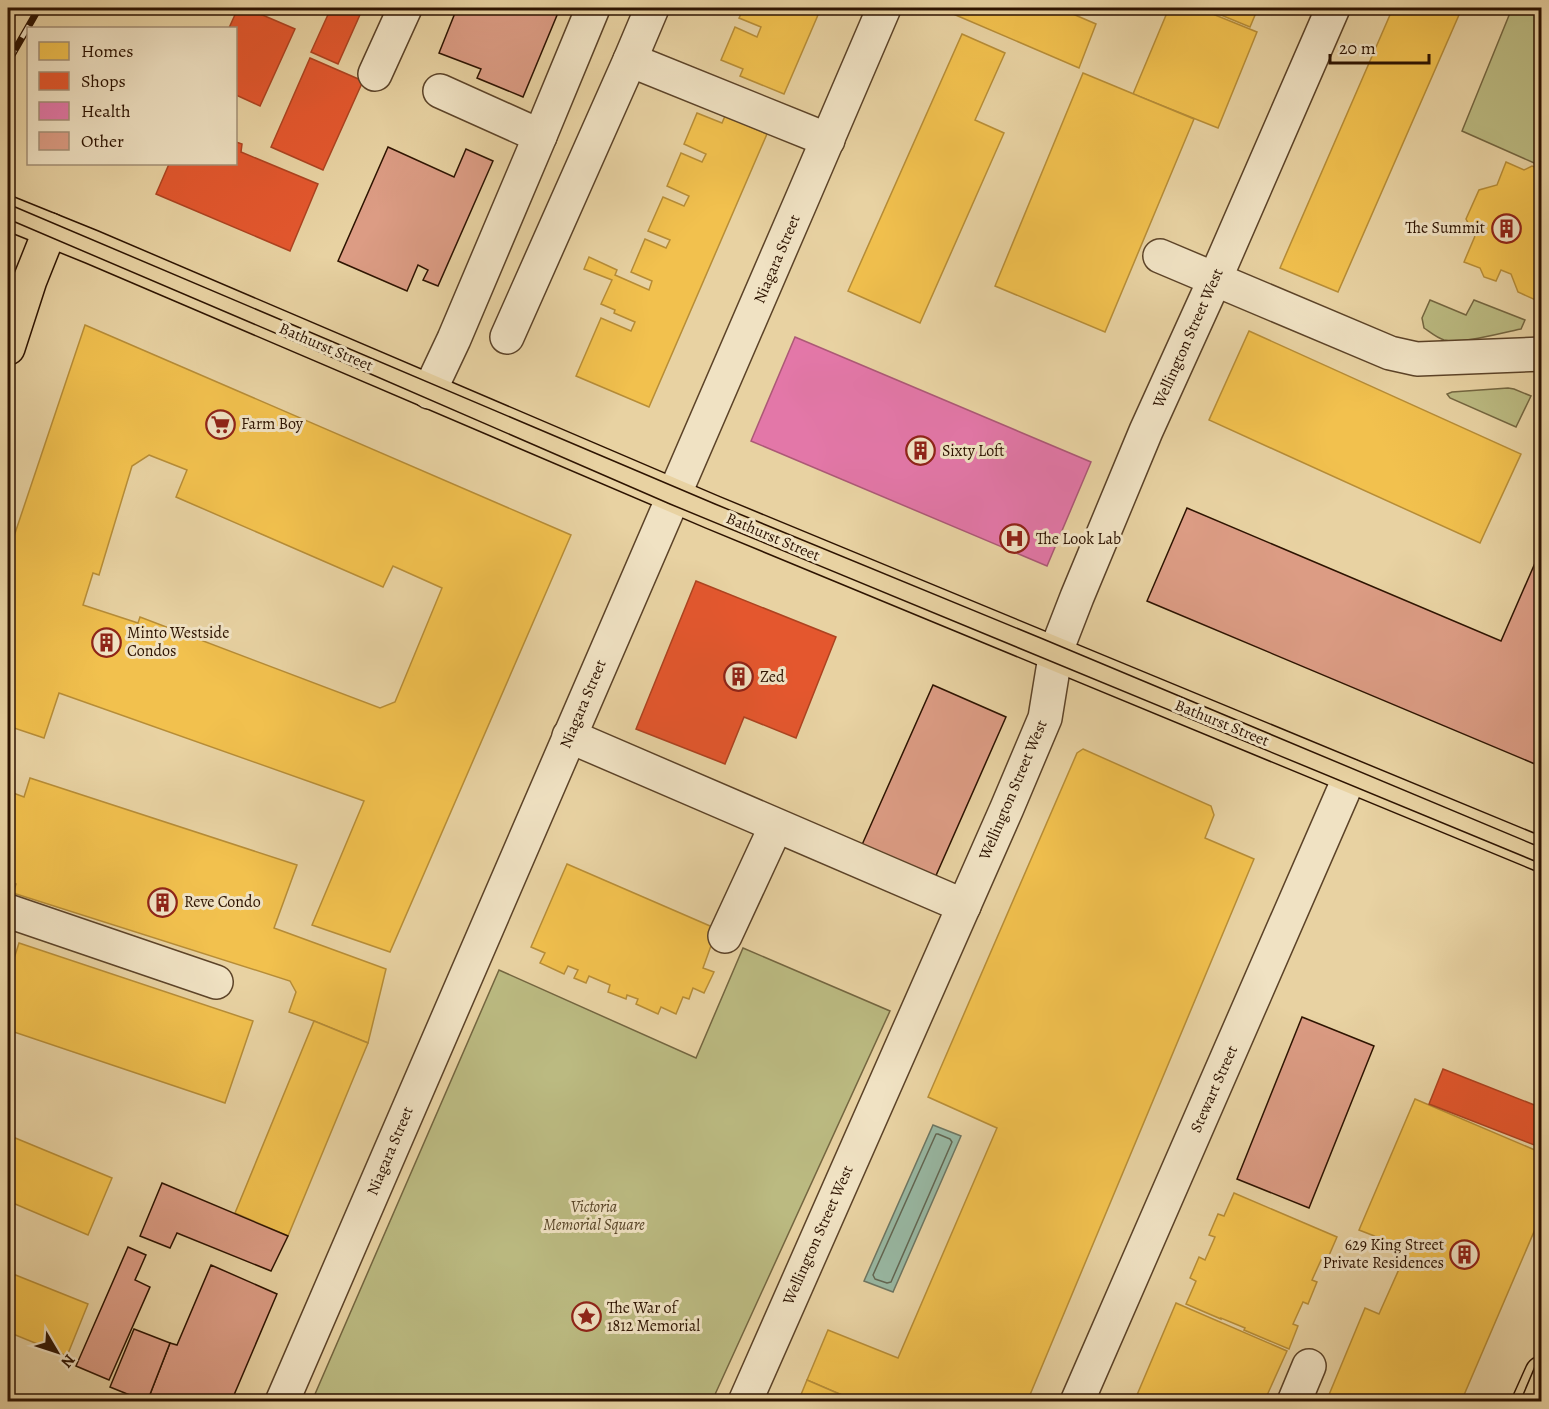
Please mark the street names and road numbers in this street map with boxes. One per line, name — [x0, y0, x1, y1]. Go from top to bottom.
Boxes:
street label: Niagara Street — [748, 211, 806, 307]
street label: Wellington Street West — [1147, 265, 1229, 412]
street label: Bathurst Street — [276, 317, 376, 377]
street label: Bathurst Street — [723, 507, 823, 567]
street label: Niagara Street — [554, 656, 612, 752]
street label: Bathurst Street — [1172, 694, 1272, 752]
street label: Wellington Street West — [973, 717, 1052, 864]
street label: Stewart Street — [1185, 1042, 1243, 1136]
street label: Niagara Street — [361, 1103, 419, 1199]
street label: Wellington Street West — [777, 1162, 859, 1309]

